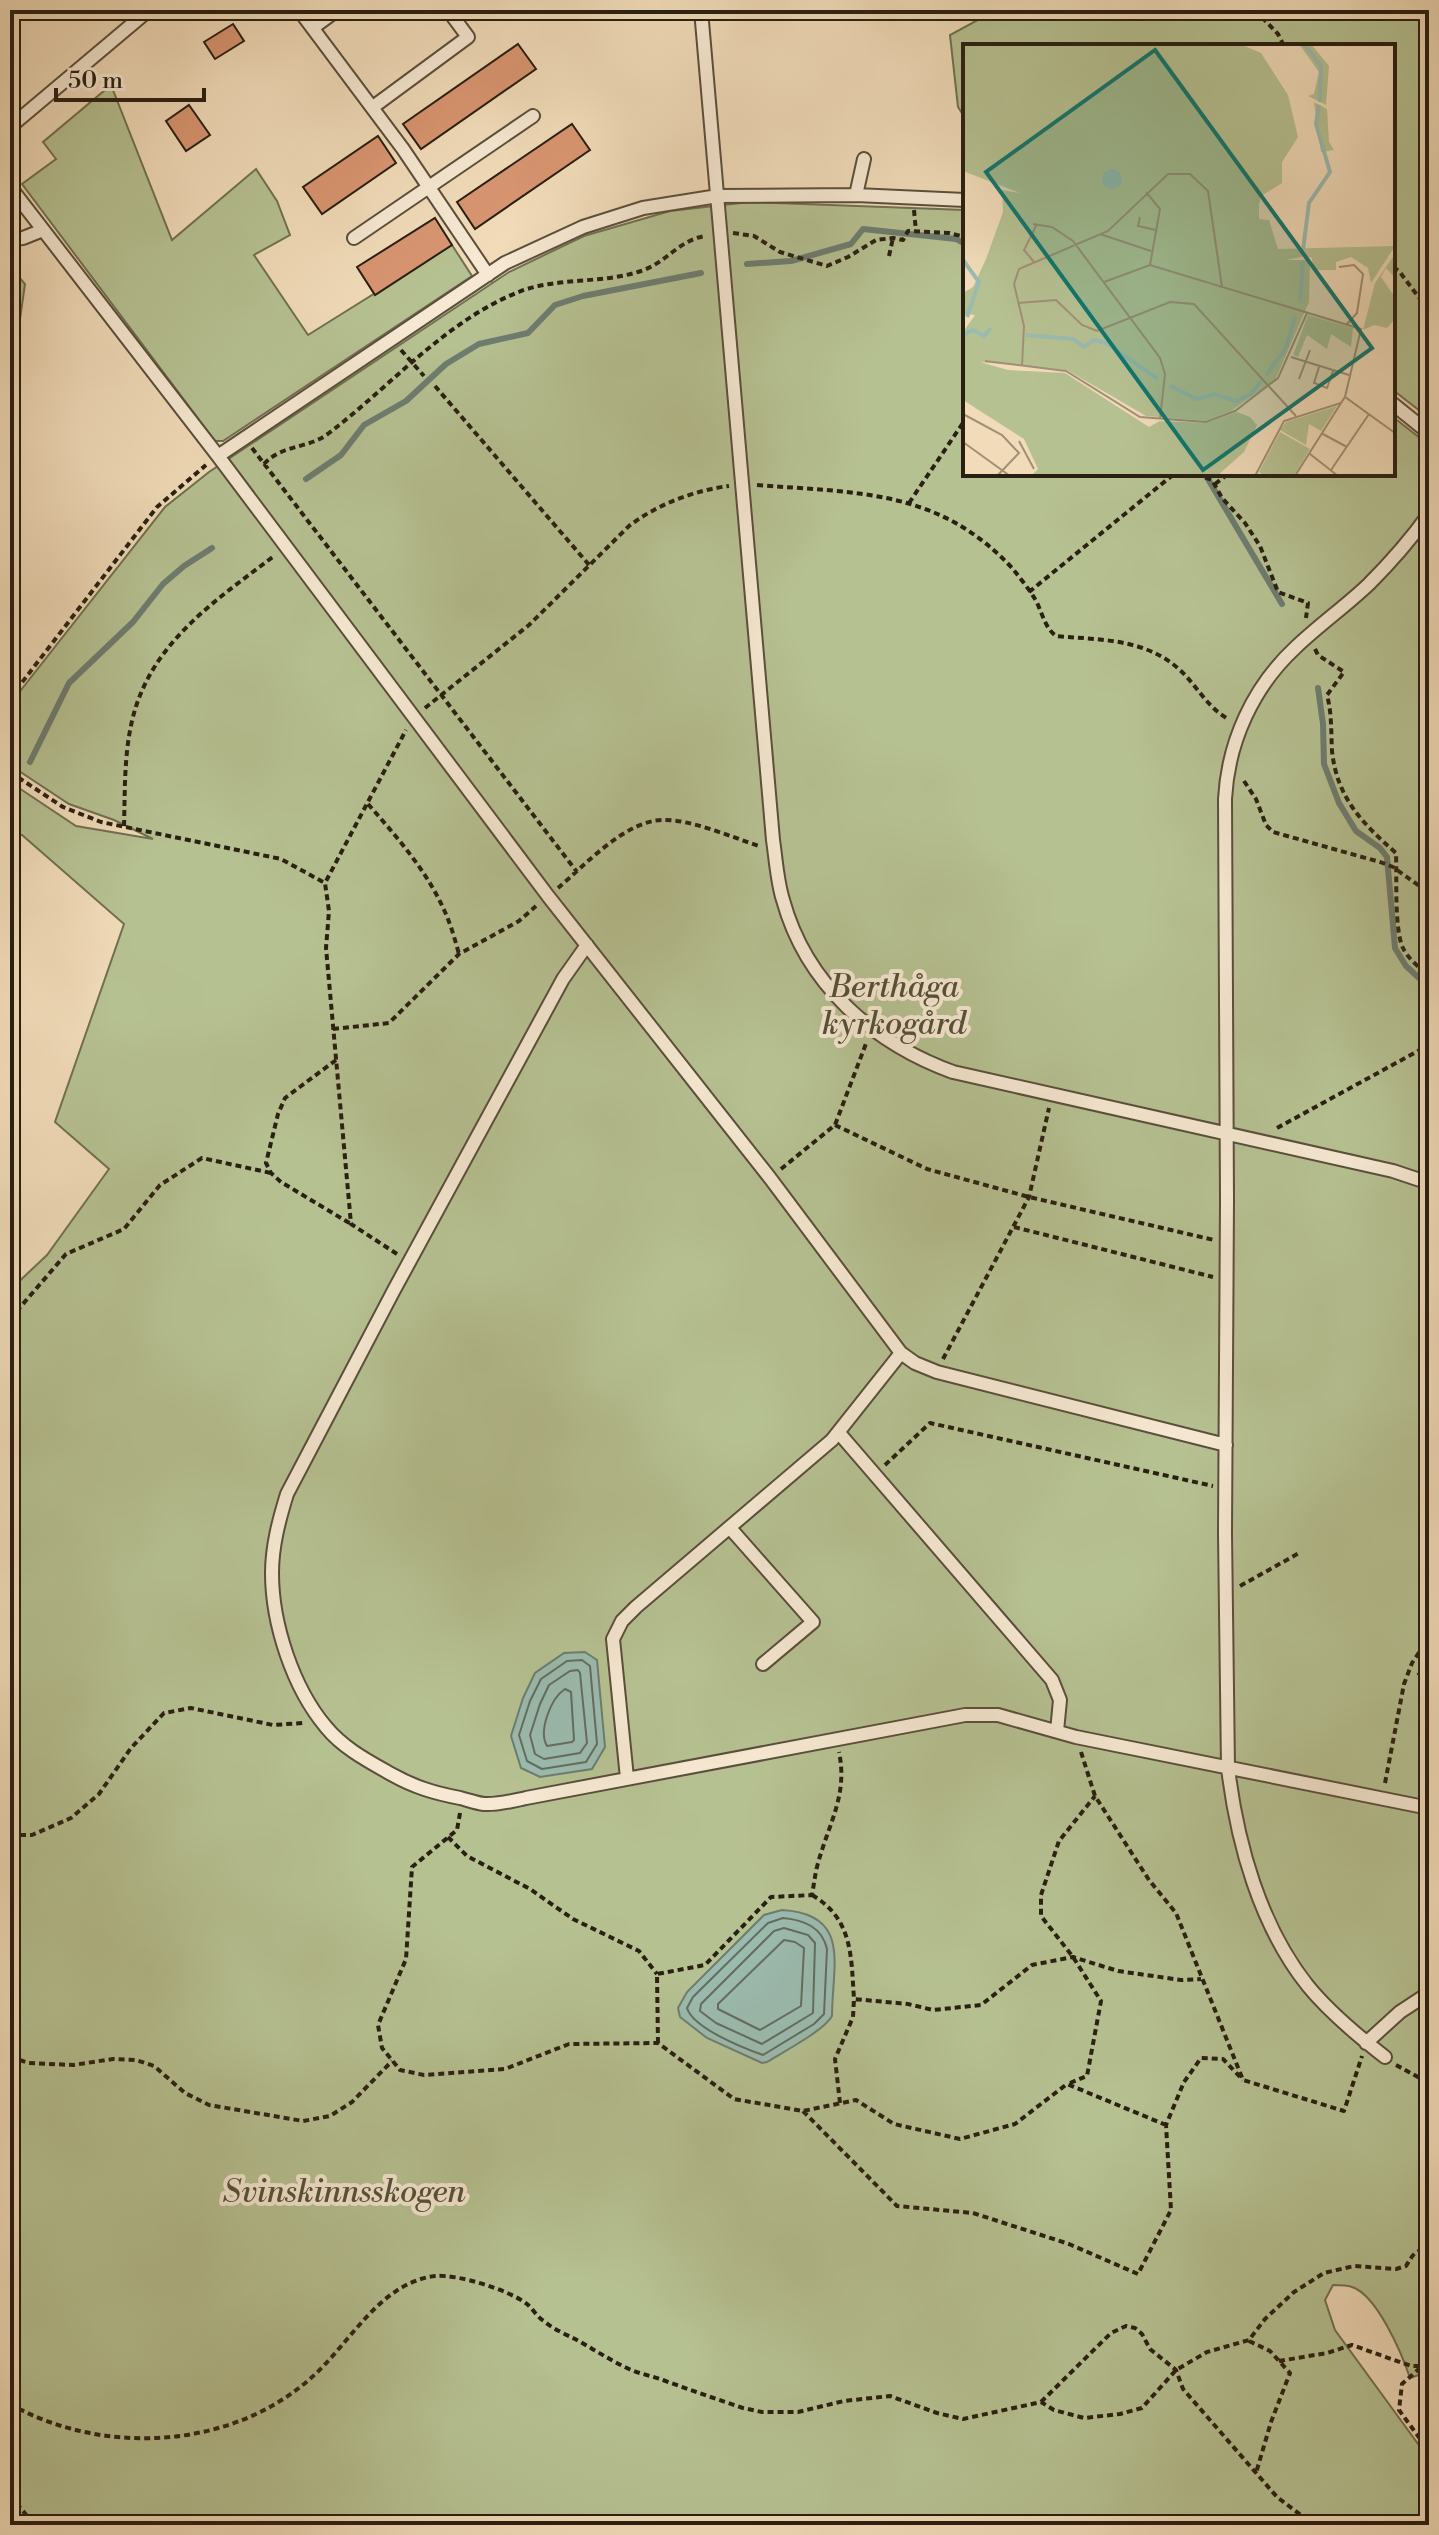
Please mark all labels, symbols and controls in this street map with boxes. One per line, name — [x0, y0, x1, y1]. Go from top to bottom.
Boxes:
inset map — [963, 44, 1395, 476]
scale bar — [56, 52, 204, 102]
text: 50 m — [68, 66, 123, 96]
park label: Berthåga kyrkogård — [822, 967, 968, 1044]
park label: Svinskinnsskogen — [223, 2172, 467, 2212]

